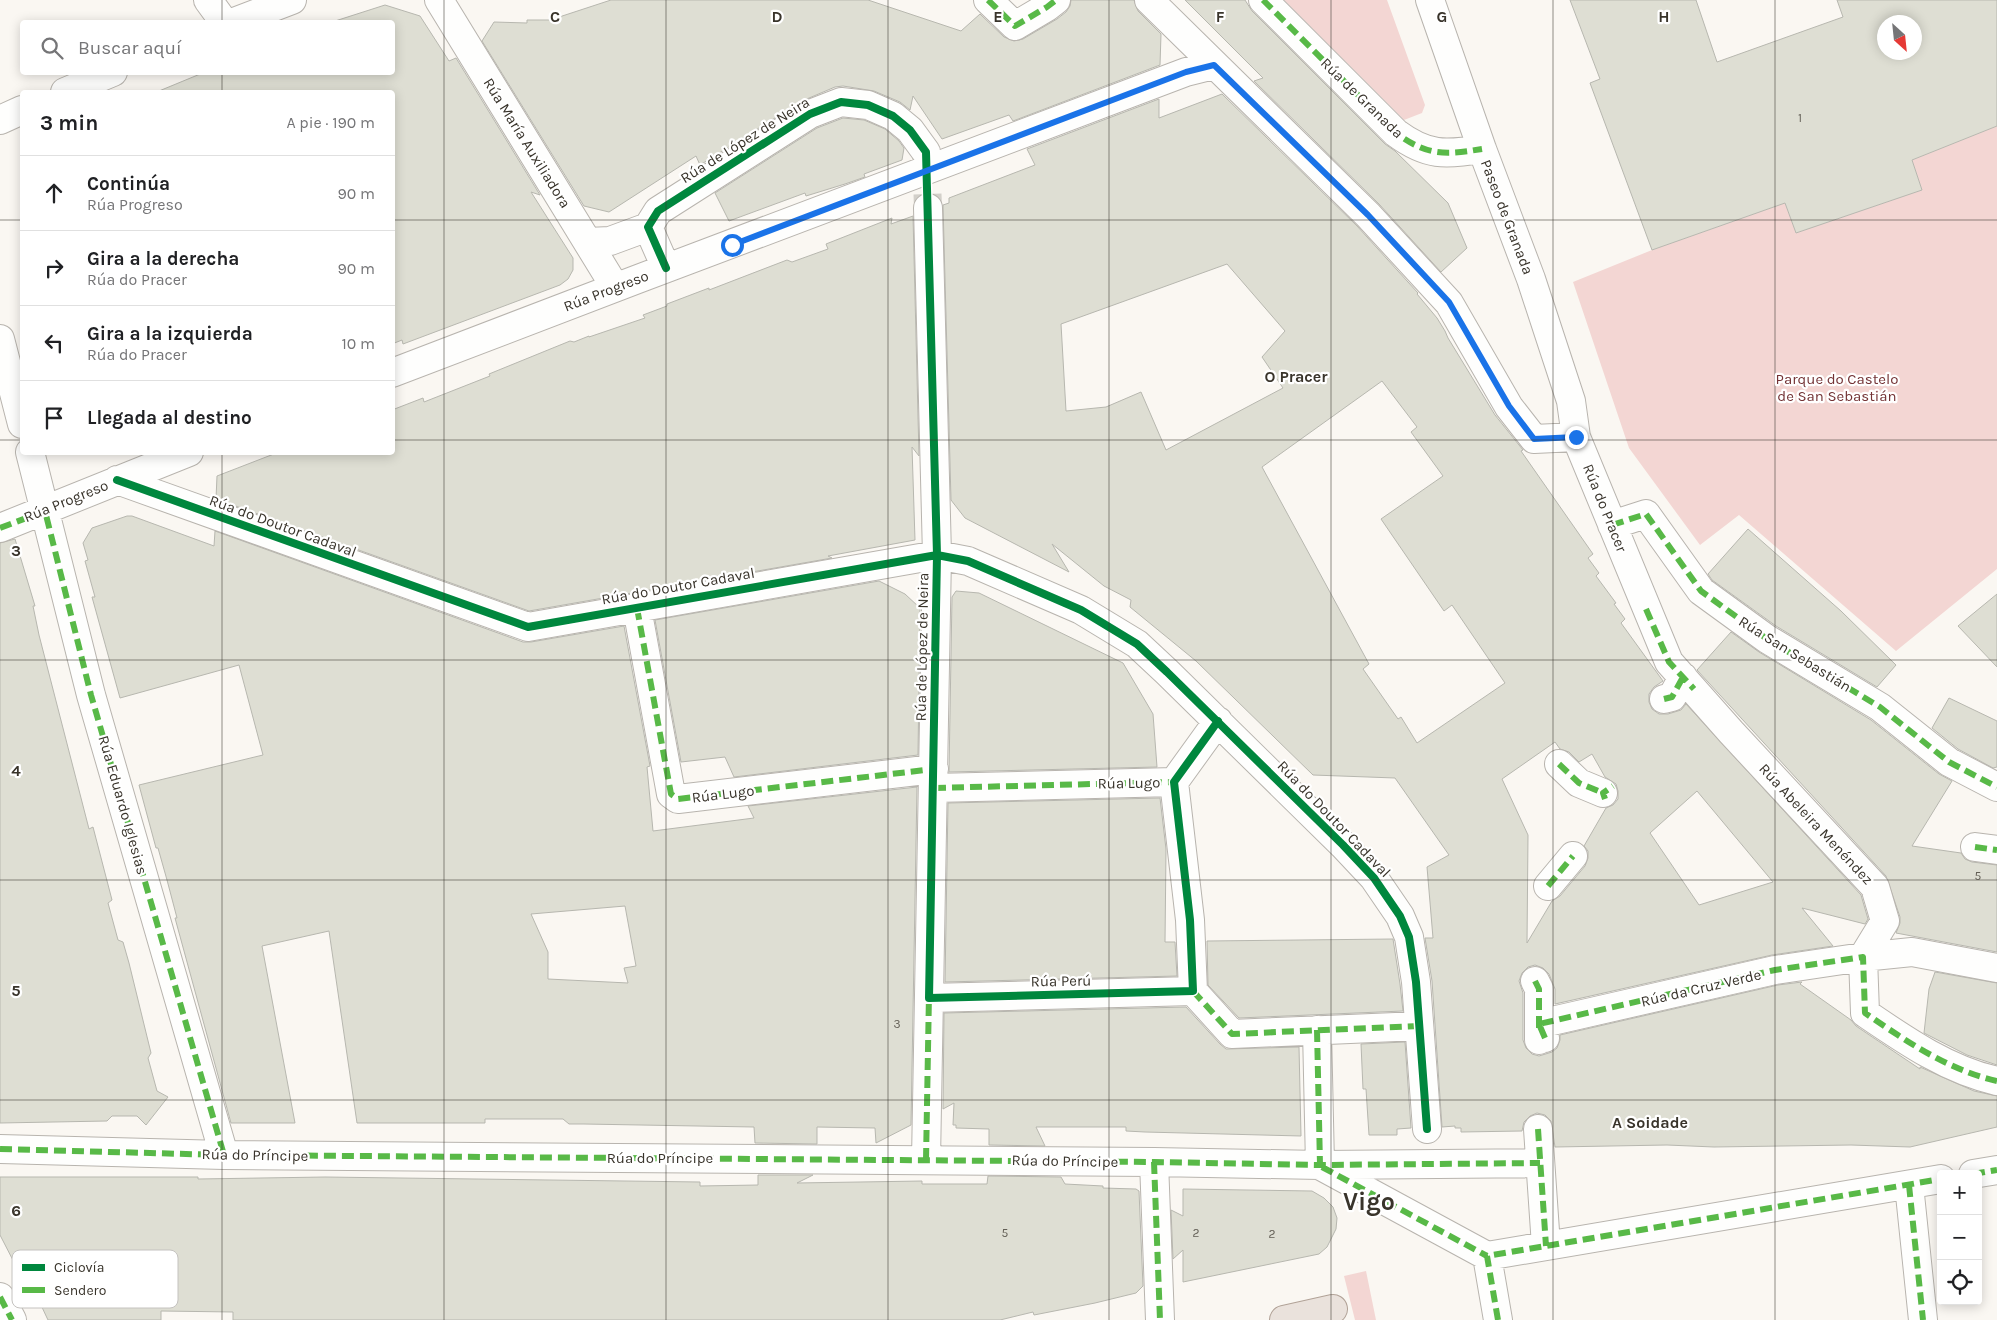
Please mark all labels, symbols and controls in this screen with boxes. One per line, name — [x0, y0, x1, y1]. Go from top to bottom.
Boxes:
text: C — [550, 7, 560, 26]
text: D — [772, 7, 783, 26]
text: E — [993, 7, 1003, 26]
text: F — [1216, 7, 1225, 26]
text: G — [1437, 7, 1447, 26]
text: H — [1658, 7, 1670, 26]
north arrow — [1877, 15, 1922, 60]
search box — [20, 20, 395, 75]
icon: search — [38, 34, 66, 62]
text: Buscar aquí — [78, 37, 182, 59]
street label: Rúa de Granada — [1317, 54, 1407, 142]
street label: Rúa María Auxiliadora — [480, 74, 574, 212]
street label: Rúa de López de Neira — [677, 93, 813, 187]
text: 3 min — [40, 111, 98, 135]
house number: 1 — [1798, 111, 1802, 125]
text: A pie · 190 m — [286, 113, 375, 132]
street label: Paseo de Granada — [1477, 157, 1537, 277]
text: Continúa — [87, 173, 170, 195]
icon: ahead — [40, 179, 68, 207]
text: 90 m — [337, 184, 375, 203]
text: Rúa Progreso — [87, 195, 183, 214]
route start — [721, 234, 744, 257]
text: Gira a la derecha — [87, 248, 239, 270]
icon: right — [40, 254, 68, 282]
text: 90 m — [337, 259, 375, 278]
street label: Rúa Progreso — [561, 267, 651, 315]
text: Rúa do Pracer — [87, 270, 187, 289]
text: Gira a la izquierda — [87, 323, 253, 345]
icon: left — [40, 329, 68, 357]
text: 10 m — [341, 334, 375, 353]
text: Rúa do Pracer — [87, 345, 187, 364]
district label: O Pracer — [1264, 367, 1328, 386]
park label: Parque do Castelo de San Sebastián — [1776, 370, 1898, 405]
icon: arrive — [40, 404, 68, 432]
text: Llegada al destino — [87, 407, 252, 429]
route end — [1565, 426, 1588, 449]
street label: Rúa do Pracer — [1579, 461, 1631, 555]
street label: Rúa Progreso — [21, 476, 111, 526]
street label: Rúa do Doutor Cadaval — [207, 491, 359, 561]
text: 3 — [11, 541, 21, 560]
street label: Rúa do Doutor Cadaval — [600, 564, 756, 608]
street label: Rúa de López de Neira — [912, 572, 932, 722]
street label: Rúa San Sebastián — [1735, 612, 1855, 696]
street label: Rúa Eduardo Iglesias — [95, 733, 151, 877]
street label: Rúa do Doutor Cadaval — [1274, 757, 1394, 881]
street label: Rúa Abeleira Menéndez — [1755, 760, 1877, 888]
text: 4 — [11, 761, 21, 780]
street label: Rúa Lugo — [1097, 773, 1161, 793]
street label: Rúa Lugo — [691, 781, 755, 807]
house number: 5 — [1975, 869, 1982, 883]
street label: Rúa da Cruz Verde — [1639, 965, 1763, 1011]
street label: Rúa Perú — [1031, 971, 1091, 991]
text: 5 — [11, 981, 21, 1000]
house number: 3 — [893, 1017, 901, 1031]
district label: A Soidade — [1612, 1113, 1688, 1132]
street label: Rúa do Príncipe — [202, 1145, 308, 1165]
street label: Rúa do Príncipe — [607, 1149, 713, 1167]
street label: Rúa do Príncipe — [1012, 1151, 1118, 1171]
map controls — [1937, 1170, 1982, 1305]
button: + — [1937, 1170, 1982, 1215]
district label: Vigo — [1343, 1187, 1395, 1216]
text: 6 — [11, 1201, 21, 1220]
button: − — [1937, 1215, 1982, 1260]
house number: 5 — [1002, 1226, 1009, 1240]
house number: 2 — [1193, 1226, 1200, 1240]
house number: 2 — [1269, 1227, 1276, 1241]
legend — [12, 1250, 178, 1308]
text: Ciclovía — [54, 1259, 104, 1276]
button: locate — [1937, 1260, 1982, 1305]
text: Sendero — [54, 1282, 106, 1299]

